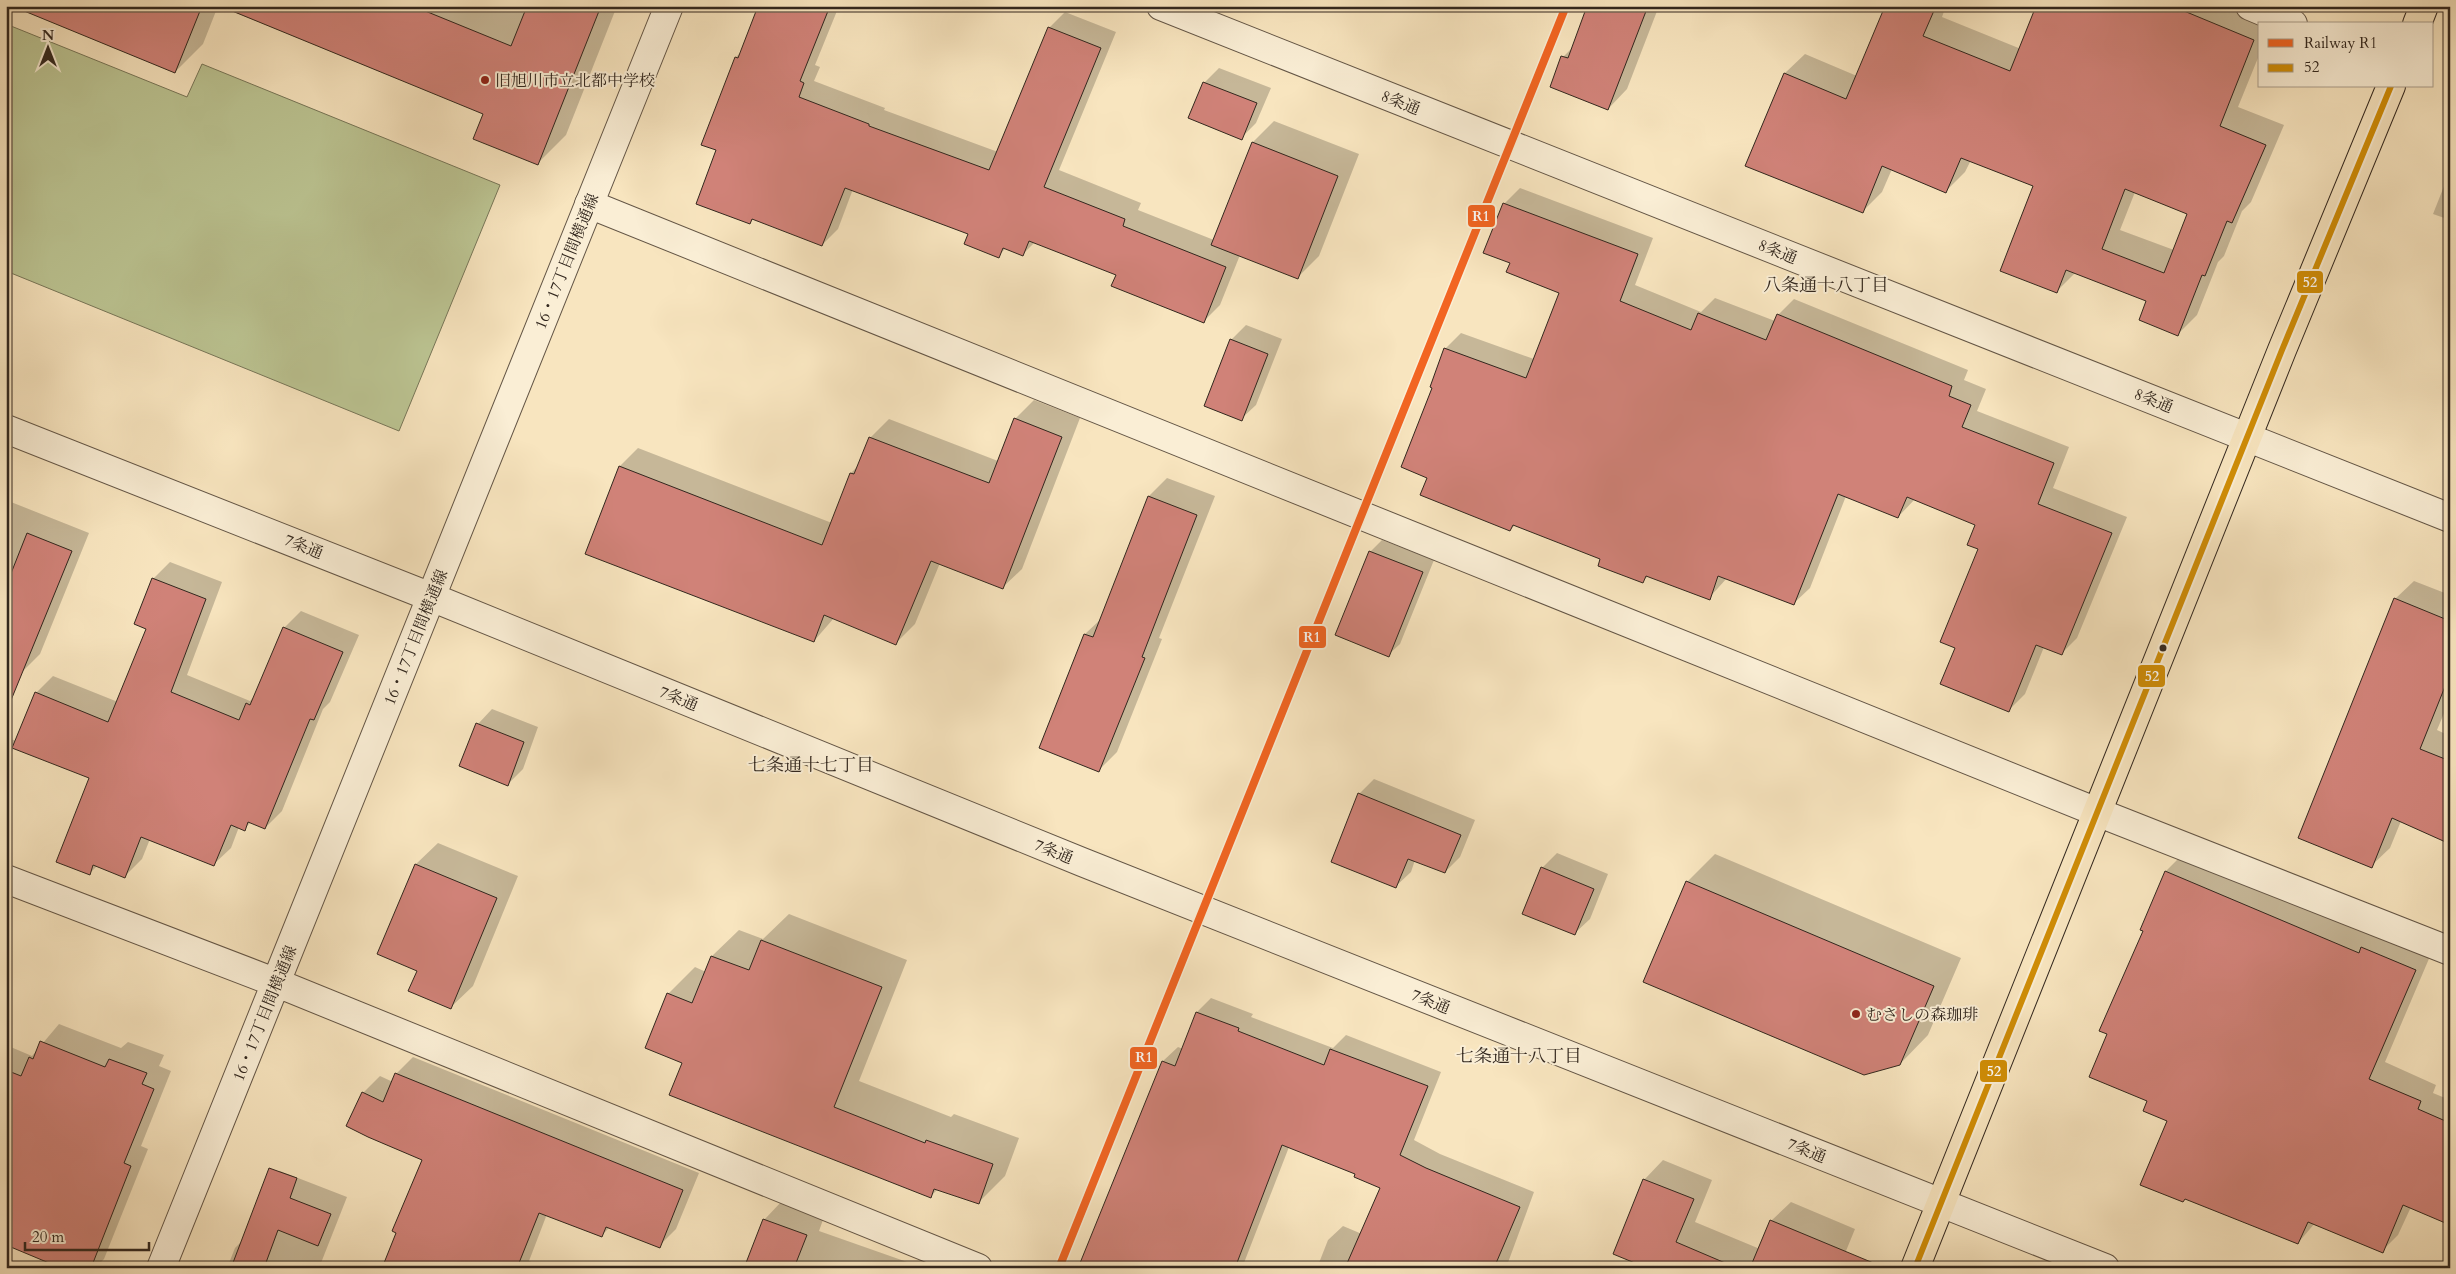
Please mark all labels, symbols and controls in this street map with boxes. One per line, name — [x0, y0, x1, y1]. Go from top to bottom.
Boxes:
north arrow — [22, 22, 72, 72]
legend — [2258, 22, 2434, 88]
text: N — [42, 26, 54, 45]
text: Railway R1 — [2304, 33, 2377, 53]
text: 52 — [2304, 57, 2320, 77]
place label: 旧旭川市立北都中学校 — [495, 70, 655, 92]
marker: 旧旭川市立北都中学校 — [479, 74, 491, 86]
street label: 8条通 — [1378, 85, 1423, 121]
street label: 16・17丁目間横通線 — [530, 190, 604, 333]
line badge: R1 — [1467, 204, 1496, 228]
text: R1 — [1472, 207, 1490, 226]
street label: 8条通 — [1755, 234, 1800, 270]
line badge: 52 — [2296, 270, 2324, 294]
district label: 八条通十八丁目 — [1763, 273, 1889, 298]
text: 52 — [2303, 273, 2317, 292]
street label: 8条通 — [2131, 383, 2176, 419]
street label: 7条通 — [281, 529, 326, 565]
street label: 16・17丁目間横通線 — [379, 566, 453, 709]
line badge: R1 — [1298, 625, 1327, 649]
text: R1 — [1303, 628, 1321, 647]
unlabelled marker — [2158, 643, 2168, 653]
line badge: 52 — [2137, 664, 2166, 688]
text: 52 — [2145, 667, 2159, 686]
street label: 7条通 — [656, 681, 701, 717]
district label: 七条通十七丁目 — [748, 753, 874, 778]
street label: 7条通 — [1031, 834, 1076, 870]
street label: 16・17丁目間横通線 — [228, 942, 302, 1085]
street label: 7条通 — [1408, 984, 1453, 1020]
place label: むさしの森珈琲 — [1866, 1004, 1978, 1026]
marker: むさしの森珈琲 — [1850, 1008, 1862, 1020]
district label: 七条通十八丁目 — [1456, 1044, 1582, 1069]
line badge: R1 — [1129, 1046, 1158, 1070]
text: R1 — [1135, 1048, 1153, 1067]
line badge: 52 — [1979, 1059, 2008, 1083]
text: 52 — [1987, 1062, 2001, 1081]
street label: 7条通 — [1784, 1133, 1829, 1169]
scale bar — [25, 1219, 149, 1251]
text: 20 m — [32, 1227, 64, 1247]

